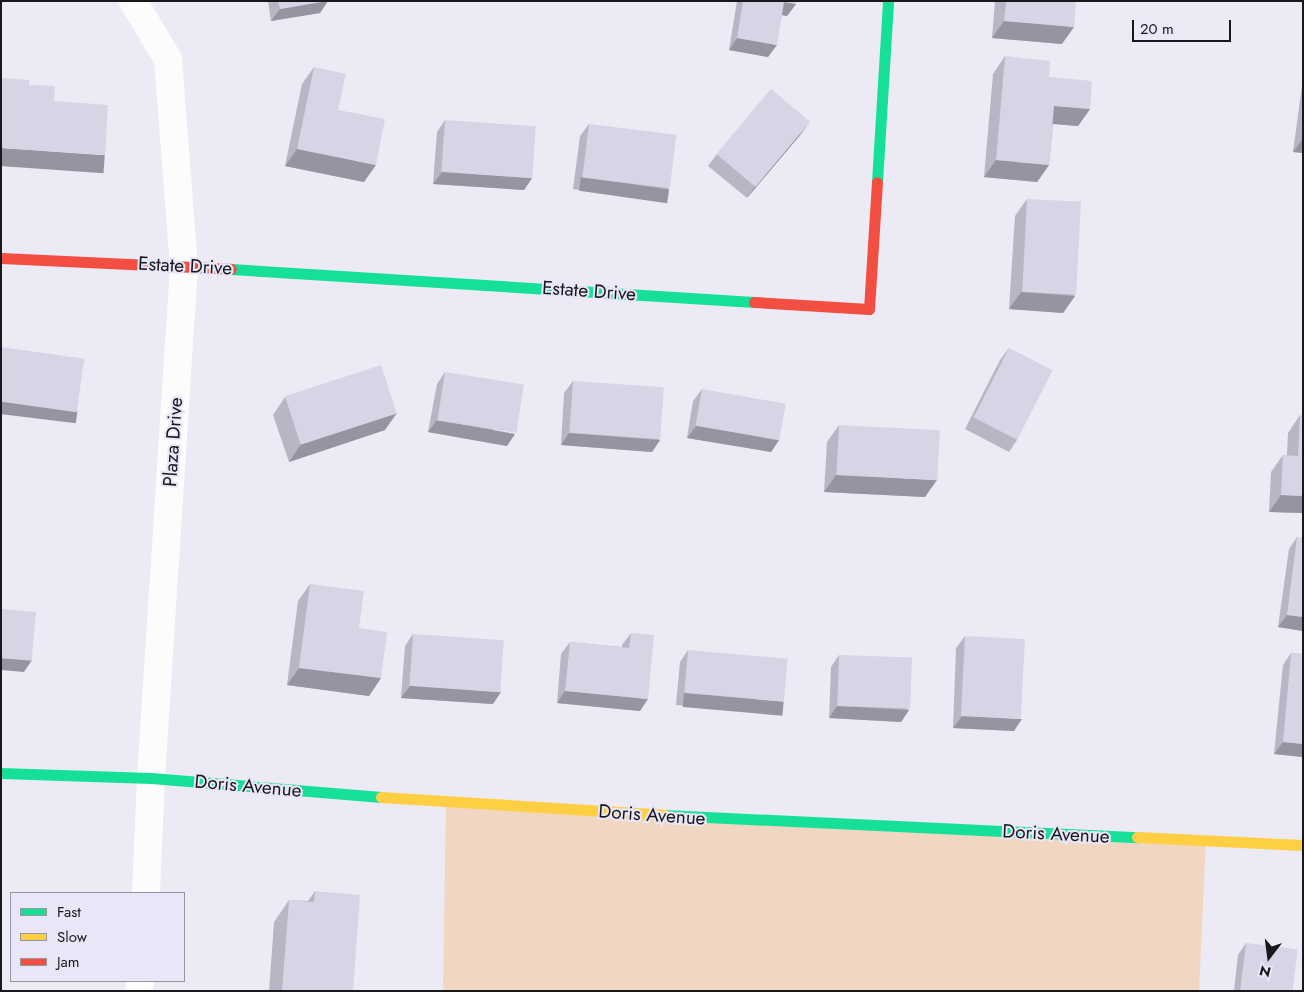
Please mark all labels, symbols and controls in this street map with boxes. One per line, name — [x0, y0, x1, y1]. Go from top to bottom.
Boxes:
scale bar — [1134, 10, 1233, 42]
text: 20 m — [1140, 18, 1174, 40]
street label: Estate Drive — [137, 252, 233, 280]
street label: Estate Drive — [541, 276, 637, 306]
street label: Plaza Drive — [158, 396, 188, 488]
street label: Doris Avenue — [194, 770, 302, 802]
street label: Doris Avenue — [598, 800, 706, 830]
street label: Doris Avenue — [1002, 820, 1110, 848]
legend — [10, 892, 185, 982]
text: Fast — [57, 901, 81, 923]
text: Slow — [57, 926, 87, 948]
north arrow — [1244, 932, 1294, 982]
text: Jam — [57, 951, 80, 973]
text: N — [1257, 960, 1273, 983]

